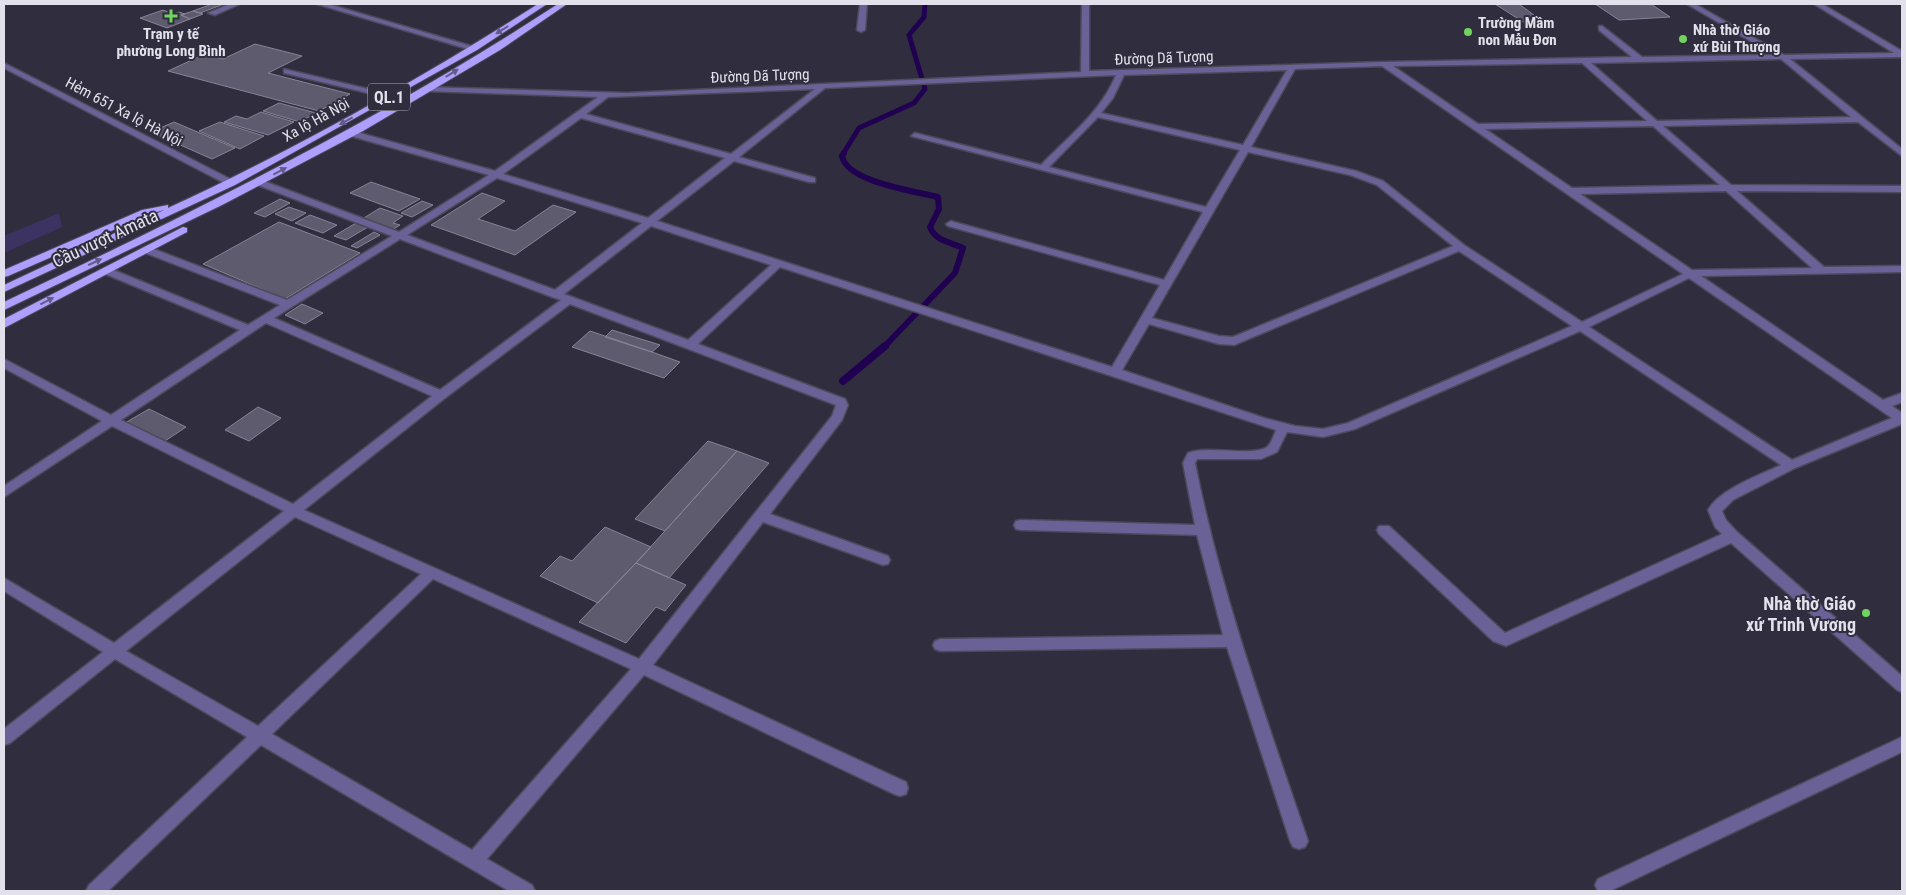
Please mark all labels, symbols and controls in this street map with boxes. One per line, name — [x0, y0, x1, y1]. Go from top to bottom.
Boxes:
marker: Trạm y tế phường Long Bình — [164, 9, 178, 23]
place label: Trường Mầm non Mẫu Đơn — [1478, 14, 1557, 49]
place label: Nhà thờ Giáo xứ Bùi Thượng — [1693, 21, 1780, 56]
place label: Trạm y tế phường Long Bình — [116, 25, 226, 60]
one-way arrow — [495, 25, 508, 35]
marker: Trường Mầm non Mẫu Đơn — [1462, 26, 1474, 38]
marker: Nhà thờ Giáo xứ Bùi Thượng — [1677, 33, 1689, 45]
street label: Đường Dã Tượng — [1114, 47, 1214, 69]
street label: Đường Dã Tượng — [710, 65, 810, 87]
one-way arrow — [446, 69, 459, 78]
street label: Hẻm 651 Xa lộ Hà Nội — [62, 73, 186, 151]
road number: QL.1 — [368, 84, 410, 110]
street label: Xa lộ Hà Nội — [279, 94, 353, 146]
one-way arrow — [339, 117, 354, 125]
one-way arrow — [273, 167, 288, 175]
street label: Cầu vượt Amata — [49, 204, 161, 272]
one-way arrow — [88, 258, 102, 266]
one-way arrow — [40, 297, 54, 305]
place label: Nhà thờ Giáo xứ Trinh Vương — [1746, 593, 1856, 635]
marker: Nhà thờ Giáo xứ Trinh Vương — [1860, 607, 1872, 619]

